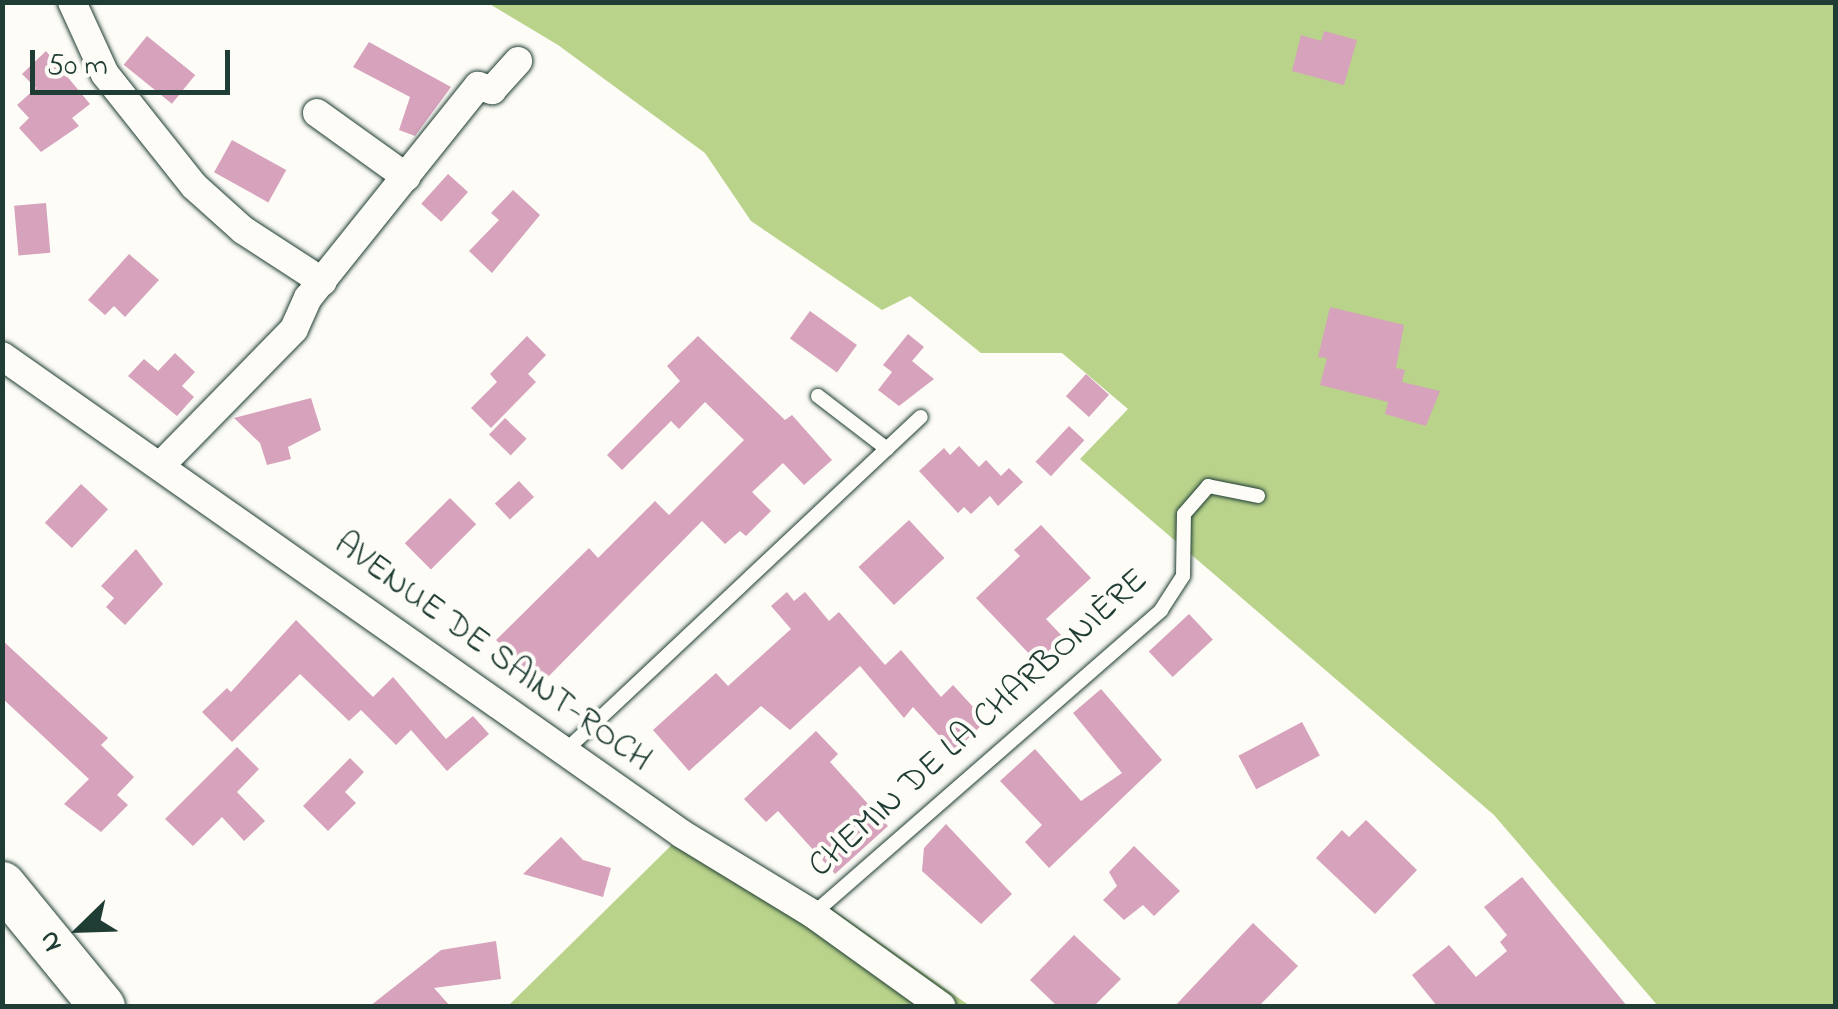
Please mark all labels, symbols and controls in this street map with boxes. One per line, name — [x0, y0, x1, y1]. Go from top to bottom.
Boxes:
scale bar — [35, 30, 235, 92]
text: 50 m — [47, 45, 108, 89]
street label: AVENUE DE SAINT-ROCH — [325, 524, 659, 782]
street label: CHEMIN DE LA CHARBONIÈRE — [801, 560, 1157, 888]
north arrow — [30, 879, 130, 979]
text: N — [29, 924, 74, 958]

